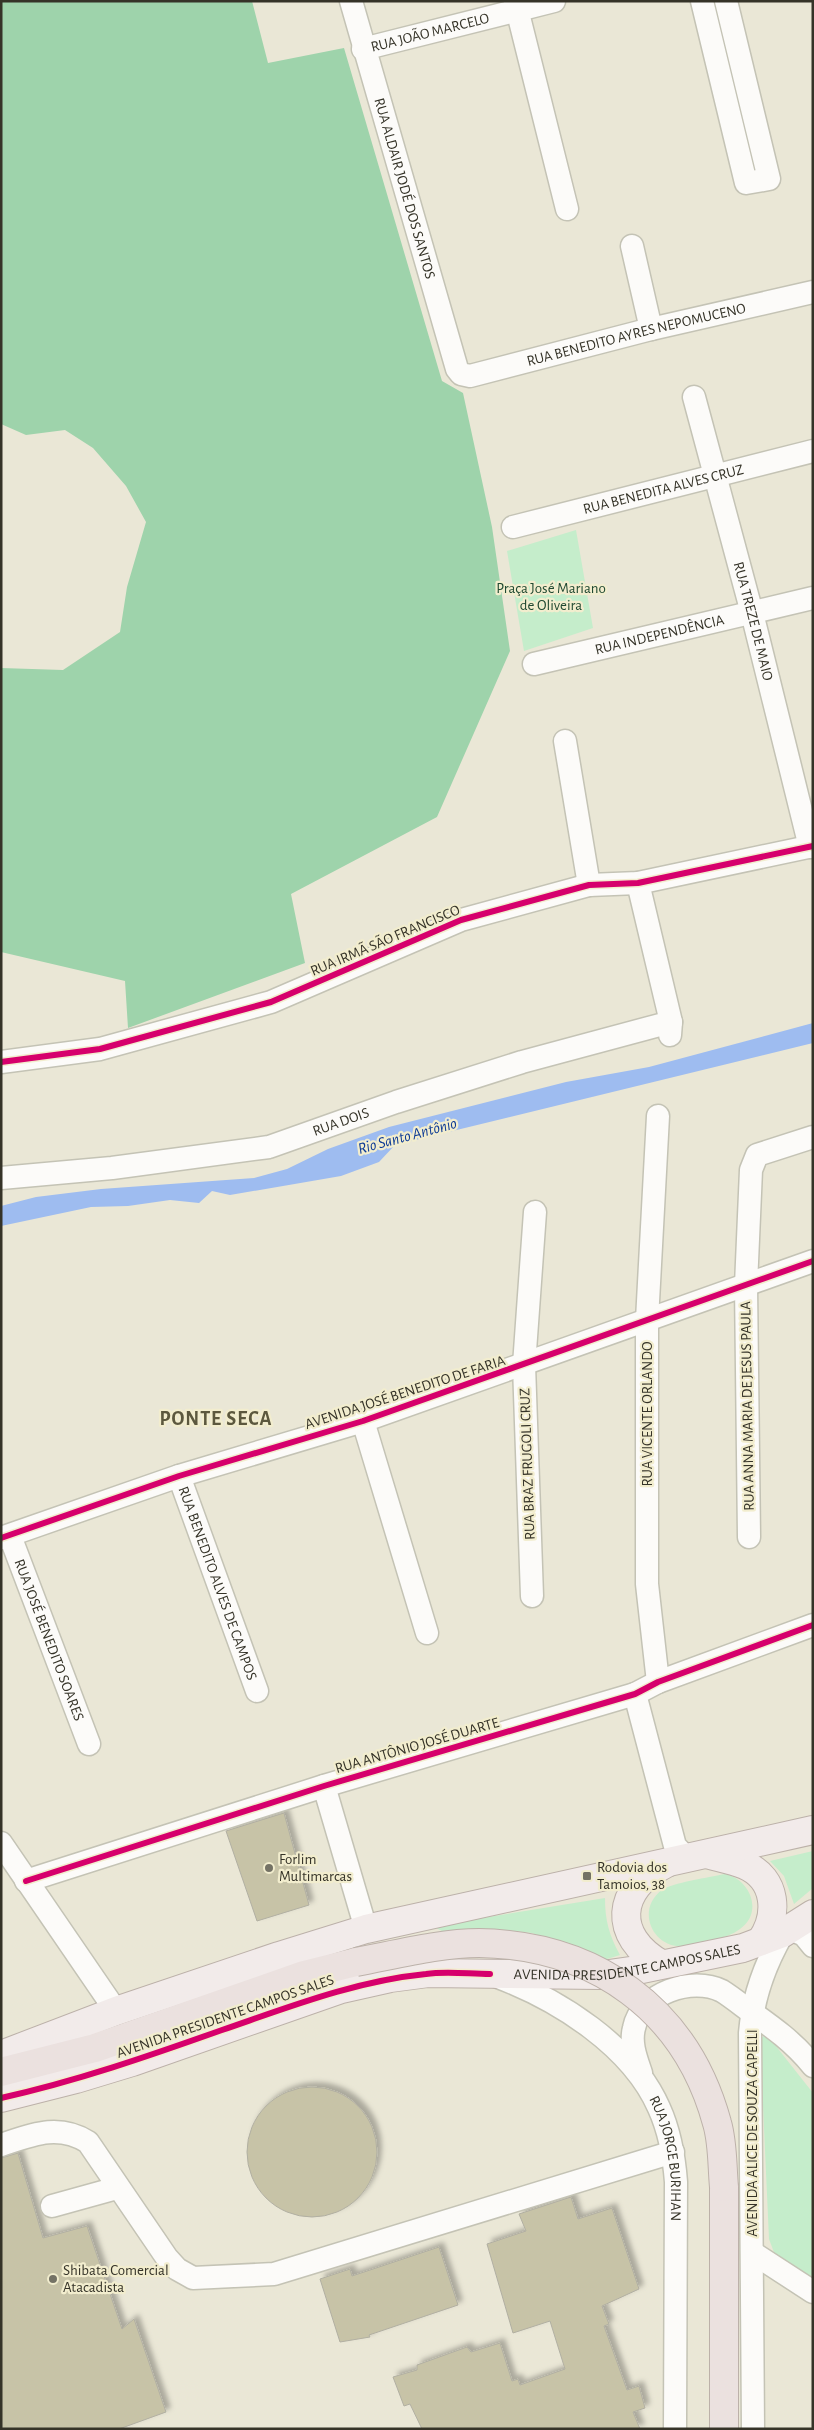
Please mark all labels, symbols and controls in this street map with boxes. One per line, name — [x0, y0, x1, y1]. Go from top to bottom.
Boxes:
street label: RUA JOÃO MARCELO — [369, 11, 491, 55]
street label: RUA ALDAIR JODÉ DOS SANTOS — [371, 96, 438, 281]
street label: RUA BENEDITO AYRES NEPOMUCENO — [525, 301, 747, 369]
street label: RUA BENEDITA ALVES CRUZ — [582, 462, 745, 517]
street label: RUA TREZE DE MAIO — [731, 560, 775, 682]
park label: Praça José Mariano de Oliveira — [496, 581, 606, 613]
street label: RUA INDEPENDÊNCIA — [594, 612, 726, 657]
street label: RUA IRMÃ SÃO FRANCISCO — [308, 901, 462, 979]
street label: RUA DOIS — [311, 1105, 371, 1139]
water label: Rio Santo Antônio — [356, 1115, 459, 1157]
street label: RUA ANNA MARIA DE JESUS PAULA — [738, 1301, 757, 1511]
street label: RUA VICENTE ORLANDO — [640, 1342, 655, 1486]
street label: AVENIDA JOSÉ BENEDITO DE FARIA — [302, 1351, 508, 1432]
street label: RUA BRAZ FRUGOLI CRUZ — [517, 1388, 538, 1540]
district label: PONTE SECA — [160, 1409, 272, 1429]
street label: RUA BENEDITO ALVES DE CAMPOS — [175, 1484, 259, 1682]
street label: RUA JOSÉ BENEDITO SOARES — [11, 1557, 86, 1723]
street label: RUA ANTÔNIO JOSÉ DUARTE — [333, 1713, 501, 1776]
place label: Forlim Multimarcas — [279, 1852, 352, 1884]
place label: Rodovia dos Tamoios, 38 — [597, 1860, 667, 1892]
marker: Forlim Multimarcas — [263, 1862, 275, 1874]
marker: Rodovia dos Tamoios, 38 — [581, 1870, 593, 1882]
street label: AVENIDA PRESIDENTE CAMPOS SALES — [514, 1942, 742, 1983]
street label: AVENIDA PRESIDENTE CAMPOS SALES — [115, 1972, 336, 2061]
street label: AVENIDA ALICE DE SOUZA CAPELLI — [745, 2029, 760, 2237]
street label: RUA JORGE BURIHAN — [646, 2093, 683, 2221]
place label: Shibata Comercial Atacadista — [63, 2263, 169, 2295]
marker: Shibata Comercial Atacadista — [47, 2273, 59, 2285]

